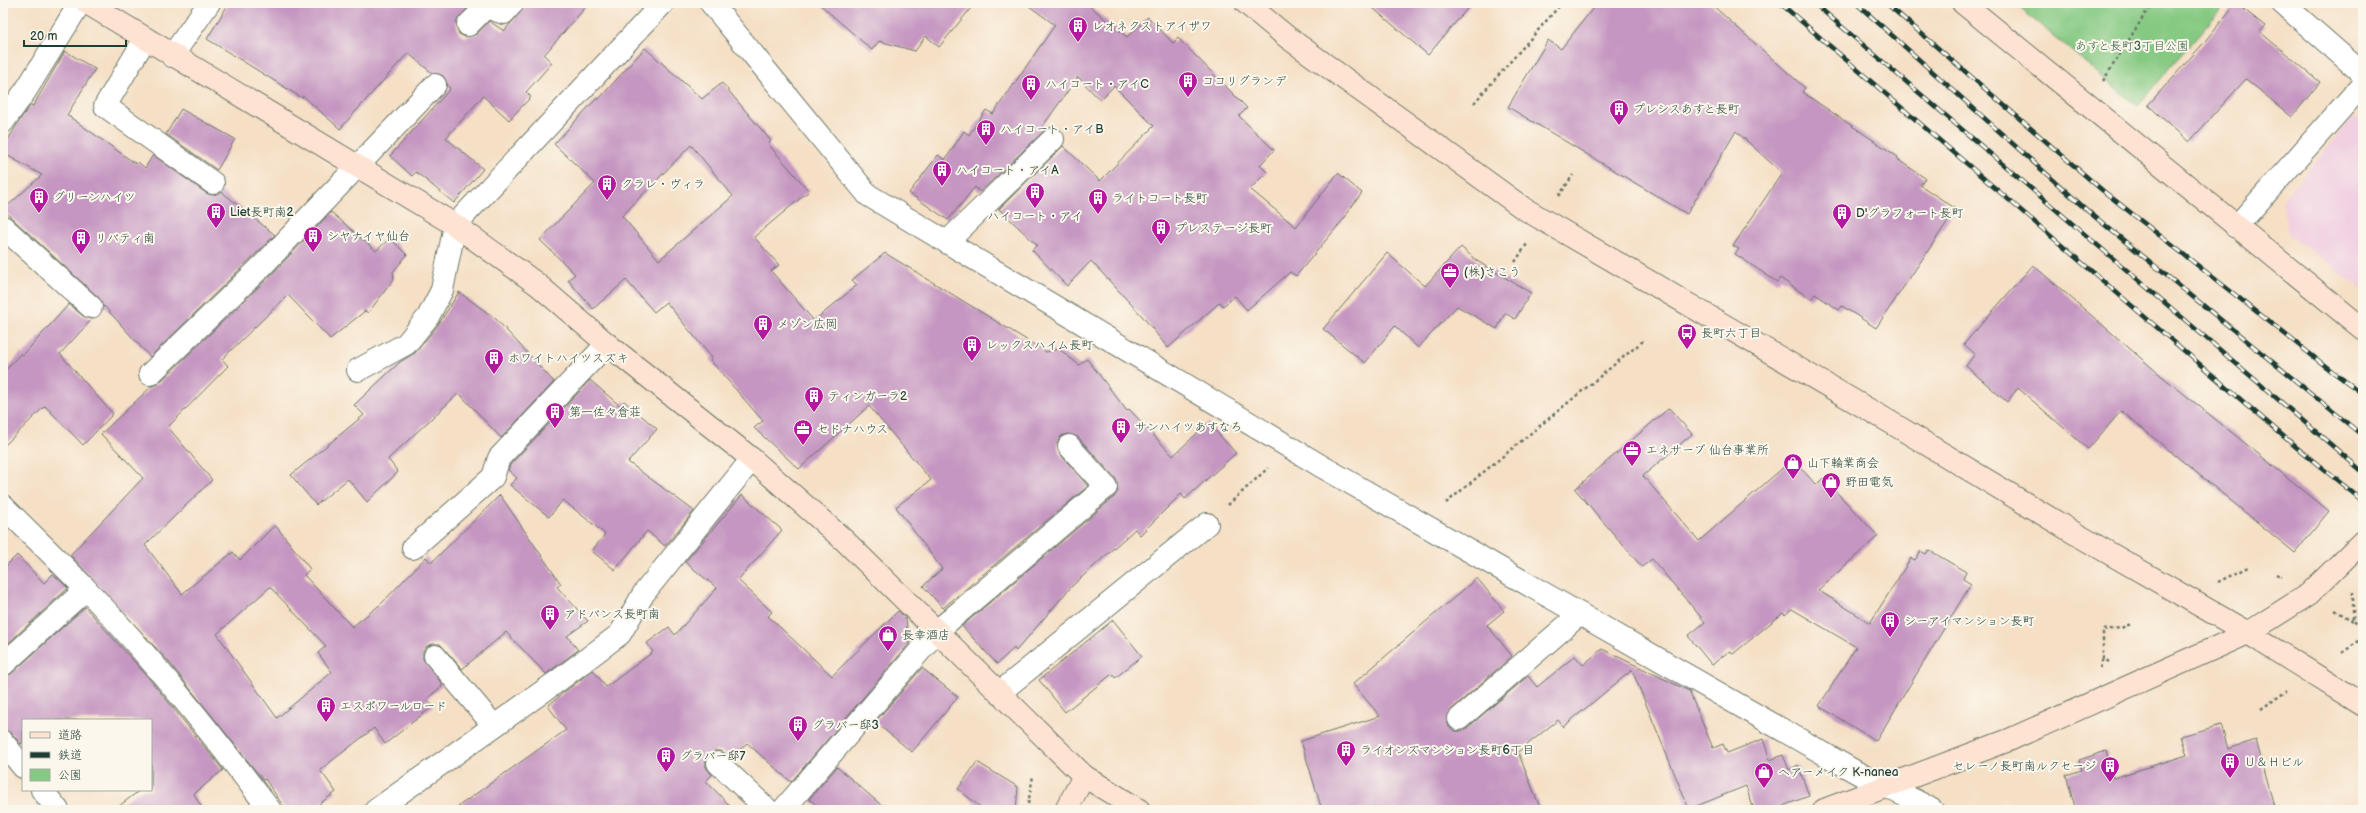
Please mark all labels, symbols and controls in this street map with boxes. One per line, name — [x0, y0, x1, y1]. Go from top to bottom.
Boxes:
building icon: レオネクストアイザワ — [1067, 15, 1089, 43]
place label: レオネクストアイザワ — [1092, 19, 1212, 34]
scale bar — [24, 22, 126, 48]
text: 20 m — [30, 29, 57, 44]
park label: あすと長町3丁目公園 — [2075, 39, 2189, 54]
building icon: ココリグランデ — [1177, 70, 1199, 98]
building icon: ハイコート・アイC — [1020, 73, 1042, 101]
place label: ココリグランデ — [1202, 74, 1287, 89]
place label: ハイコート・アイC — [1045, 77, 1149, 92]
building icon: プレシスあすと長町 — [1608, 98, 1630, 126]
place label: プレシスあすと長町 — [1633, 102, 1740, 117]
building icon: ハイコート・アイB — [975, 118, 997, 146]
place label: ハイコート・アイB — [1000, 122, 1104, 137]
building icon: ハイコート・アイA — [931, 159, 953, 187]
place label: ハイコート・アイA — [956, 163, 1059, 178]
building icon: クラレ・ヴィラ — [596, 173, 618, 201]
place label: クラレ・ヴィラ — [621, 177, 705, 192]
building icon: ハイコート・アイ — [1024, 181, 1046, 209]
building icon: グリーンハイツ — [28, 186, 50, 214]
building icon: ライトコート長町 — [1087, 187, 1109, 215]
place label: グリーンハイツ — [53, 190, 136, 205]
place label: ライトコート長町 — [1112, 191, 1208, 206]
building icon: Liet長町南2 — [205, 201, 227, 229]
building icon: D'グラフォート長町 — [1831, 202, 1853, 230]
place label: Liet長町南2 — [230, 205, 294, 220]
place label: D'グラフォート長町 — [1856, 206, 1963, 221]
place label: ハイコート・アイ — [987, 209, 1083, 224]
building icon: プレステージ長町 — [1150, 217, 1172, 245]
place label: プレステージ長町 — [1175, 221, 1272, 236]
building icon: シヤナイヤ仙台 — [302, 225, 324, 253]
building icon: リバティ南 — [70, 227, 92, 255]
place label: シヤナイヤ仙台 — [327, 229, 410, 244]
place label: リバティ南 — [95, 231, 155, 246]
office icon: (株)さこう — [1439, 261, 1461, 289]
place label: (株)さこう — [1464, 265, 1521, 280]
building icon: メゾン広岡 — [752, 313, 774, 341]
place label: メゾン広岡 — [777, 317, 837, 332]
bus stop icon: 長町六丁目 — [1676, 322, 1698, 350]
place label: 長町六丁目 — [1701, 326, 1761, 341]
building icon: レックスハイム長町 — [961, 334, 983, 362]
place label: レックスハイム長町 — [986, 338, 1093, 353]
building icon: ホワイトハイツスズキ — [483, 347, 505, 375]
place label: ホワイトハイツスズキ — [508, 351, 628, 366]
building icon: ティンガーラ2 — [803, 385, 825, 413]
place label: ティンガーラ2 — [828, 389, 907, 404]
building icon: 第一佐々倉荘 — [544, 401, 566, 429]
place label: 第一佐々倉荘 — [569, 405, 641, 420]
building icon: サンハイツあすなろ — [1110, 416, 1132, 444]
office icon: セドナハウス — [792, 418, 814, 446]
place label: サンハイツあすなろ — [1135, 420, 1242, 435]
place label: セドナハウス — [817, 422, 888, 437]
office icon: エネサーブ 仙台事業所 — [1621, 439, 1643, 467]
place label: エネサーブ 仙台事業所 — [1646, 443, 1769, 458]
shop icon: 山下輪業商会 — [1782, 452, 1804, 480]
place label: 山下輪業商会 — [1807, 456, 1879, 471]
shop icon: 野田電気 — [1820, 471, 1842, 499]
place label: 野田電気 — [1845, 475, 1893, 490]
building icon: アドバンス長町南 — [539, 603, 561, 631]
place label: アドバンス長町南 — [564, 607, 660, 622]
building icon: シーアイマンション長町 — [1879, 610, 1901, 638]
place label: シーアイマンション長町 — [1904, 614, 2035, 629]
shop icon: 長幸酒店 — [877, 624, 899, 652]
place label: 長幸酒店 — [902, 628, 950, 643]
building icon: エスポワールロード — [315, 695, 337, 723]
place label: エスポワールロード — [340, 699, 447, 714]
building icon: グラバー邸3 — [787, 714, 809, 742]
place label: グラバー邸3 — [812, 718, 879, 733]
legend — [22, 719, 152, 791]
text: 道路 — [58, 728, 82, 743]
building icon: ライオンズマンション長町6丁目 — [1335, 739, 1357, 767]
place label: ライオンズマンション長町6丁目 — [1360, 743, 1534, 758]
building icon: グラバー邸7 — [655, 745, 677, 773]
text: 鉄道 — [58, 748, 82, 763]
place label: グラバー邸7 — [680, 749, 746, 764]
building icon: Ｕ＆Ｈビル — [2219, 751, 2241, 779]
building icon: セレーノ長町南ルクセージ — [2099, 755, 2121, 783]
place label: Ｕ＆Ｈビル — [2244, 755, 2304, 770]
place label: セレーノ長町南ルクセージ — [1952, 759, 2096, 774]
shop icon: ヘアーメイク K-nanea — [1753, 761, 1775, 789]
place label: ヘアーメイク K-nanea — [1778, 765, 1899, 780]
text: 公園 — [58, 768, 82, 783]

